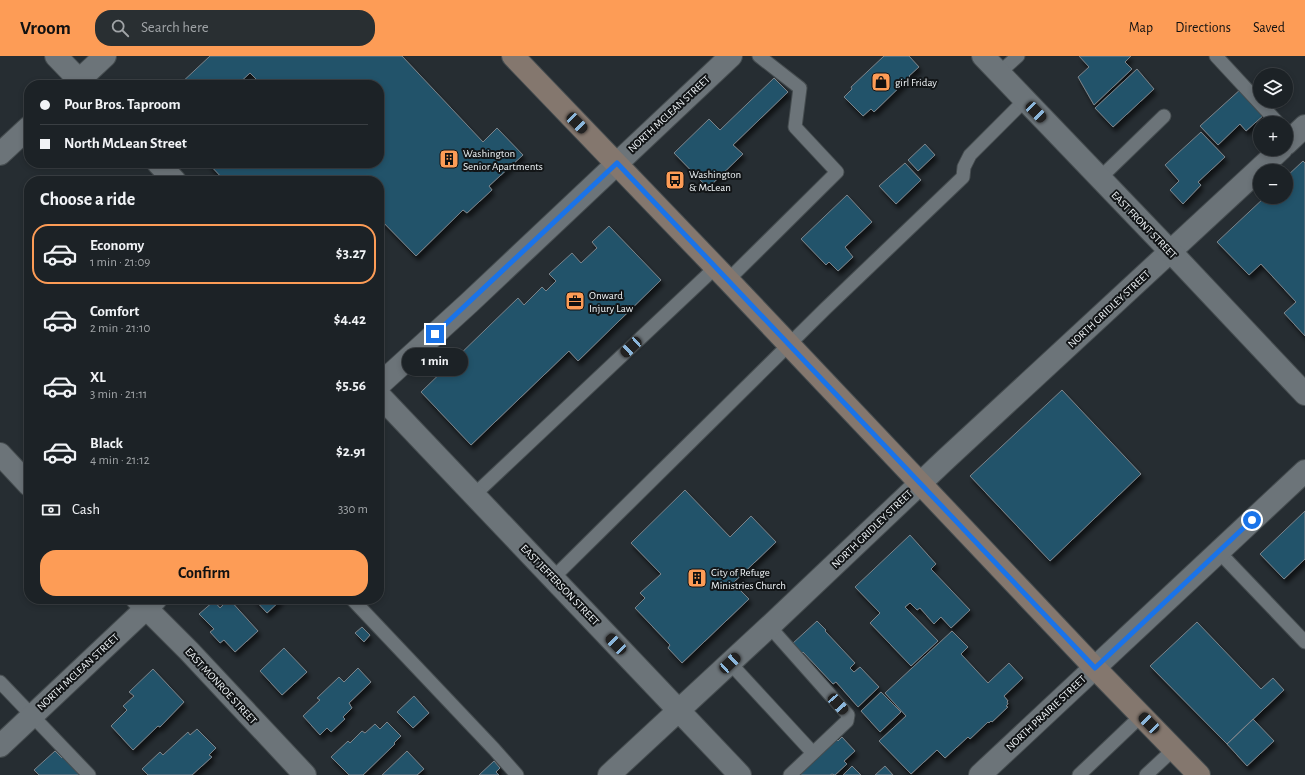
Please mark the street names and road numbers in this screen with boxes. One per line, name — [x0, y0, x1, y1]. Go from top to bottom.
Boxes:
street label: NORTH MCLEAN STREET — [626, 73, 712, 155]
street label: EAST FRONT STREET — [1109, 189, 1179, 261]
street label: NORTH GRIDLEY STREET — [1066, 268, 1153, 350]
street label: NORTH GRIDLEY STREET — [830, 487, 915, 570]
street label: EAST JEFFERSON STREET — [519, 542, 602, 628]
street label: NORTH MCLEAN STREET — [35, 631, 121, 713]
street label: EAST MONROE STREET — [183, 646, 259, 727]
street label: NORTH PRAIRIE STREET — [1004, 673, 1088, 753]

